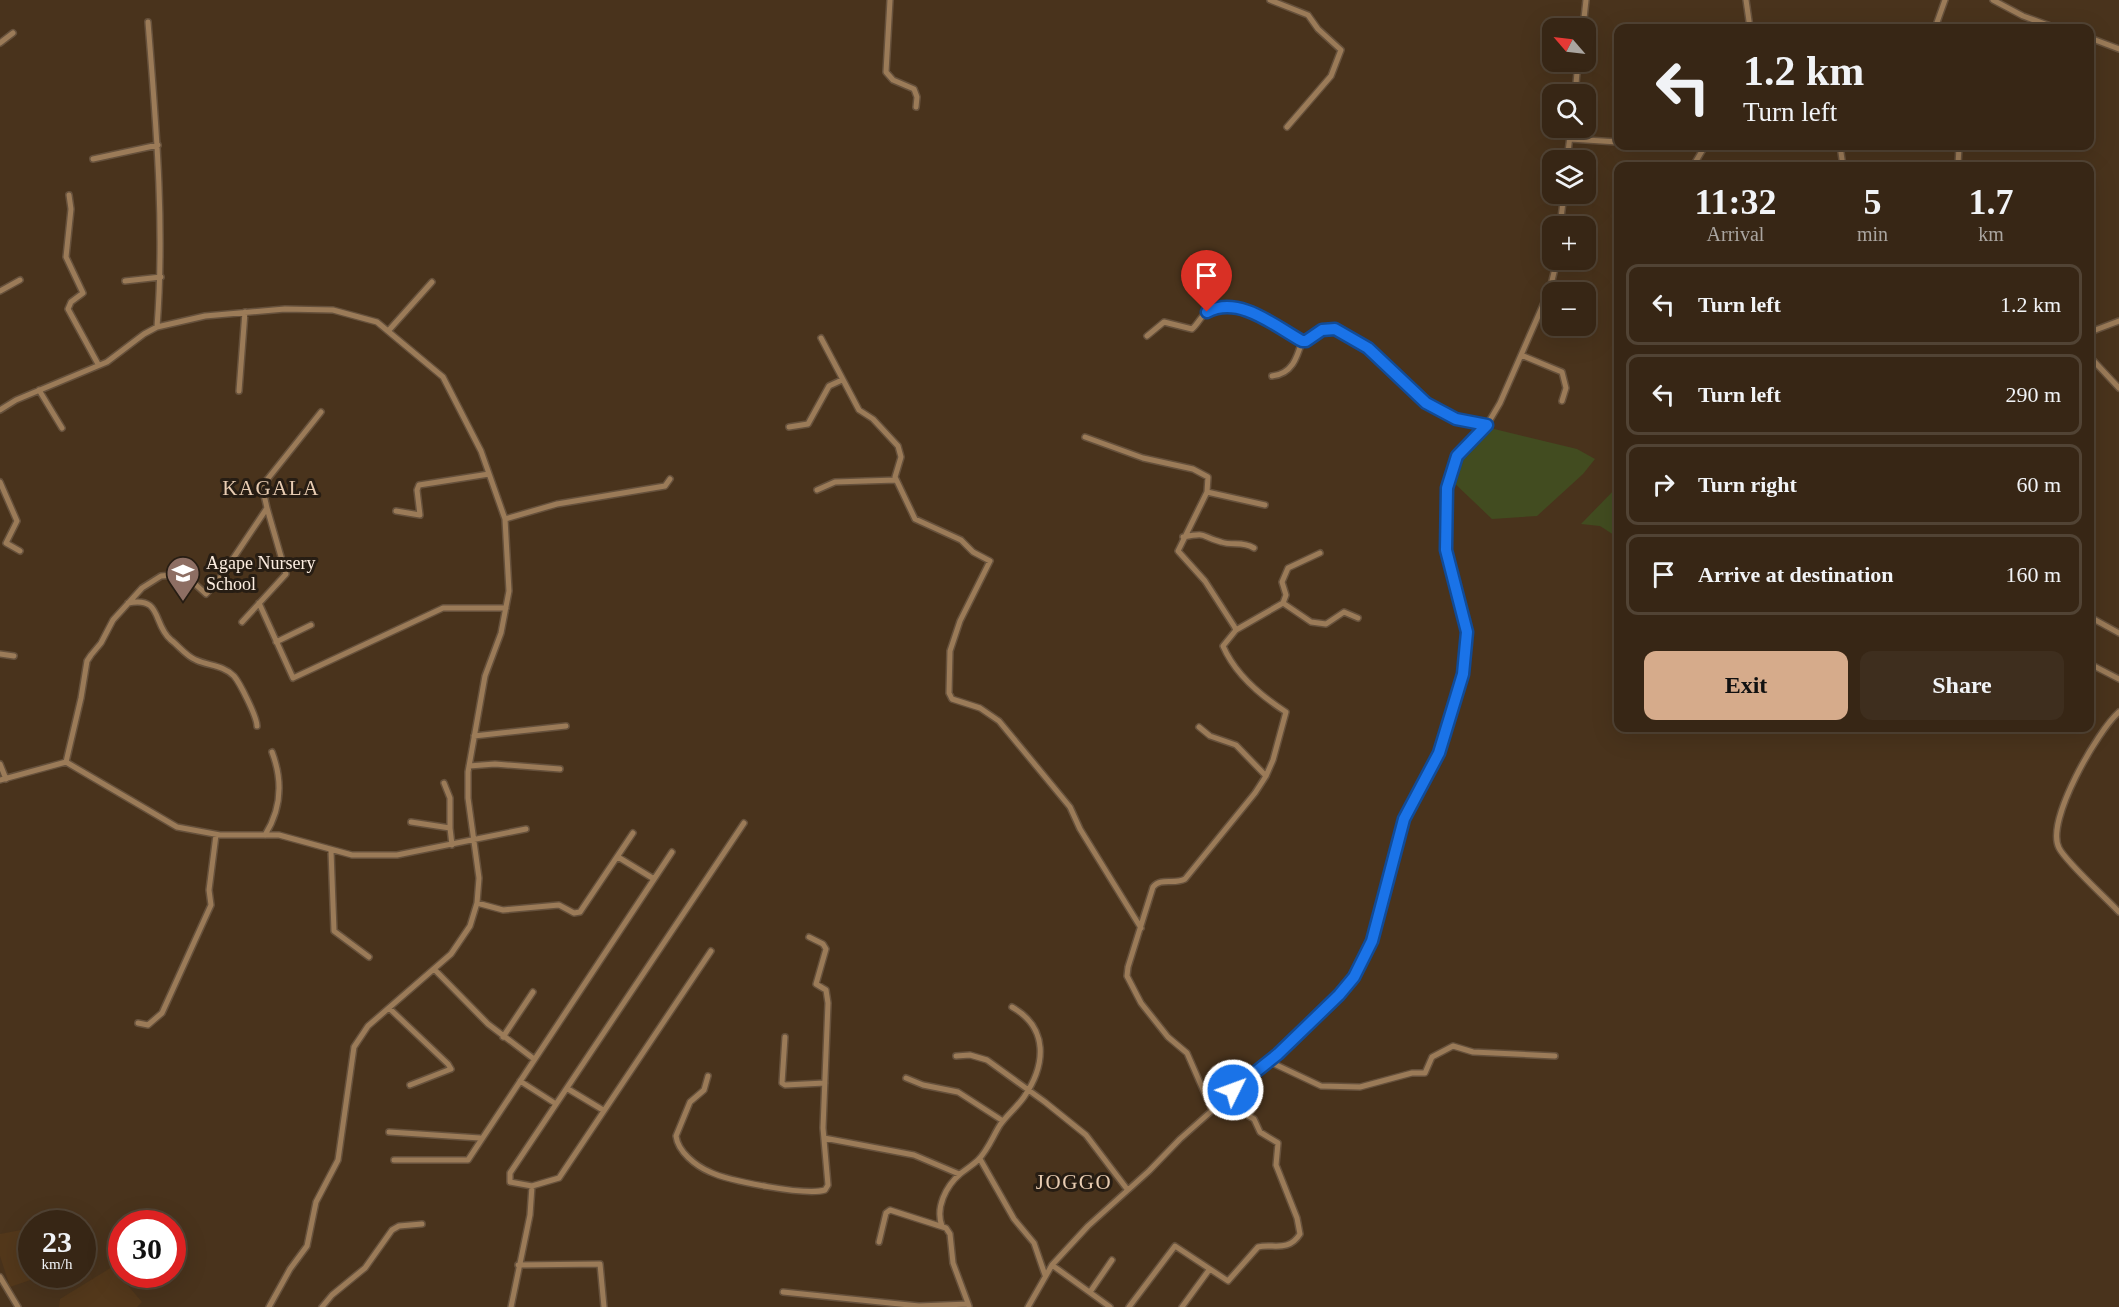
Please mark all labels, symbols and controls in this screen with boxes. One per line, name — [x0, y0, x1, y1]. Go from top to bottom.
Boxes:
north arrow — [1542, 18, 1596, 72]
map controls — [1542, 18, 1596, 336]
icon: left — [1644, 48, 1722, 126]
text: 1.2 km — [1743, 48, 1864, 94]
button: search — [1542, 84, 1596, 138]
text: Turn left — [1743, 97, 1837, 127]
button: layers — [1542, 150, 1596, 204]
text: 11:32 — [1694, 182, 1776, 222]
text: 5 — [1863, 182, 1881, 222]
text: 1.7 — [1969, 182, 2014, 222]
button: + — [1542, 216, 1596, 270]
text: Arrival — [1707, 223, 1764, 245]
text: min — [1857, 223, 1888, 245]
text: km — [1978, 223, 2004, 245]
pin — [1181, 250, 1232, 312]
icon: arrive — [1190, 259, 1223, 292]
button: − — [1542, 282, 1596, 336]
icon: left — [1647, 288, 1680, 321]
text: Turn left — [1698, 292, 1781, 317]
text: 1.2 km — [2000, 292, 2061, 317]
icon: left — [1647, 378, 1680, 411]
text: Turn left — [1698, 382, 1781, 407]
text: 290 m — [2005, 382, 2061, 407]
icon: right — [1647, 468, 1680, 501]
text: Turn right — [1698, 472, 1797, 497]
text: 60 m — [2016, 472, 2061, 497]
district label: KAGALA — [222, 476, 320, 500]
place label: Agape Nursery School — [206, 553, 315, 594]
school or university icon: Agape Nursery School — [165, 555, 201, 602]
icon: arrive — [1647, 558, 1680, 591]
text: Arrive at destination — [1698, 562, 1894, 587]
text: 160 m — [2005, 562, 2061, 587]
button: Exit — [1644, 651, 1848, 720]
button: Share — [1860, 651, 2064, 720]
position arrow — [1201, 1058, 1265, 1122]
district label: JOGGO — [1036, 1170, 1112, 1194]
speed limit sign: 30 — [108, 1210, 186, 1288]
text: 23 — [42, 1225, 72, 1258]
text: km/h — [42, 1256, 72, 1272]

